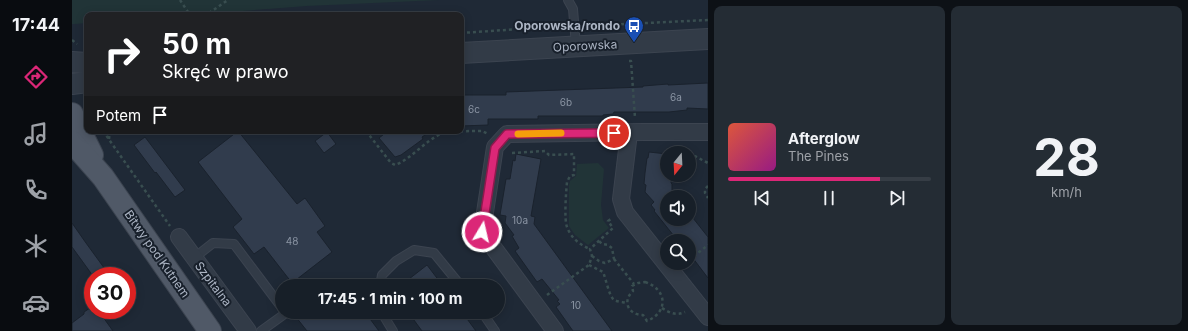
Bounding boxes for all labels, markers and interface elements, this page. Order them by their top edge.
text: 17:44 [12,14,60,35]
bus stop icon: Oporowska/rondo [623,15,645,43]
place label: Oporowska/rondo [514,18,620,33]
text: 50 m [162,27,231,61]
icon: right [96,28,148,80]
street label: Oporowska [552,36,618,55]
text: Skręć w prawo [162,61,289,82]
icon: directions [22,63,50,91]
house number: 6a [670,91,682,103]
house number: 6b [560,96,572,108]
house number: 6c [468,103,480,115]
icon: arrive [149,104,171,126]
text: Potem [96,106,141,125]
pin [597,116,631,150]
icon: music [22,120,50,148]
icon: arrive [603,122,625,144]
text: 28 [1033,126,1100,189]
text: Afterglow [788,129,860,148]
north arrow [660,146,696,182]
map controls [660,146,696,270]
text: The Pines [788,148,849,164]
icon: phone [22,176,50,204]
text: km/h [1051,184,1082,200]
icon: previous [751,187,773,209]
icon: pause [818,187,840,209]
icon: next [886,187,908,209]
button: sound [660,190,696,226]
street label: Bitwy pod Kutnem [122,207,193,300]
position arrow [461,211,503,253]
house number: 10a [512,214,528,226]
icon: climate [22,232,50,260]
button: search [660,234,696,270]
house number: 48 [286,235,298,247]
street label: Szpitalna [192,258,235,309]
speed limit sign: 30 [84,267,136,319]
icon: car [22,289,50,317]
text: 17:45 · 1 min · 100 m [318,289,462,308]
house number: 10 [571,299,581,311]

